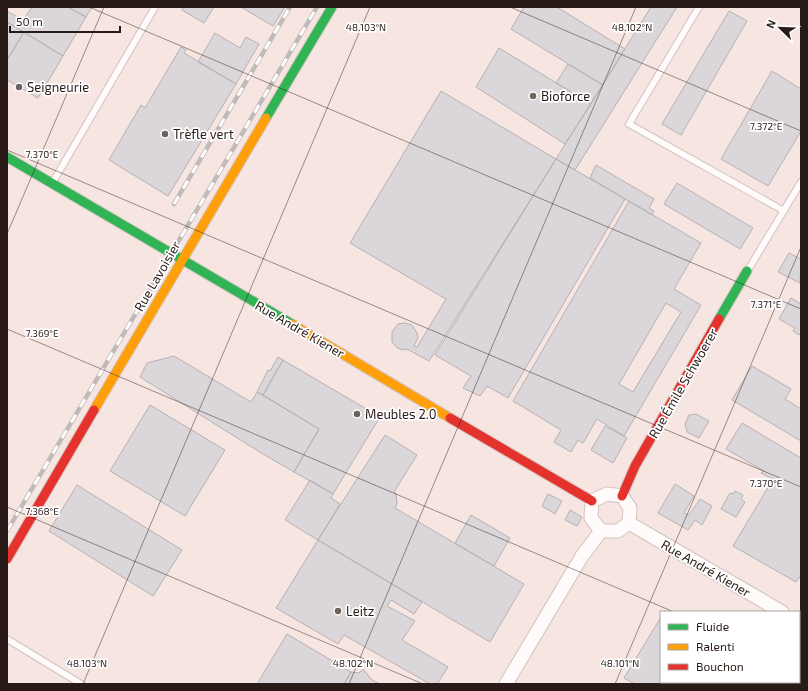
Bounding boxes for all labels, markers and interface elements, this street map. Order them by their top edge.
scale bar [10,8,120,34]
north arrow [760,8,800,48]
text: 50 m [16,14,43,28]
text: N [763,18,778,30]
text: 48.103°N [346,21,386,33]
text: 48.102°N [612,21,652,33]
place label: Seigneurie [27,79,89,95]
marker: Seigneurie [14,82,24,92]
place label: Bioforce [541,88,590,104]
marker: Bioforce [528,91,538,101]
text: 7.372°E [750,120,783,132]
place label: Trèfle vert [173,126,234,142]
marker: Trèfle vert [160,129,170,139]
text: 7.370°E [26,148,59,160]
street label: Rue Lavoisier [130,238,184,314]
street label: Rue André Kiener [252,297,348,361]
text: 7.371°E [751,298,782,310]
street label: Rue Émile Schwoerer [644,325,721,441]
text: 7.369°E [25,327,59,339]
place label: Meubles 2.0 [365,406,437,422]
marker: Meubles 2.0 [352,409,362,419]
text: 7.370°E [750,477,783,489]
text: 7.368°E [25,505,59,517]
street label: Rue André Kiener [658,536,754,600]
place label: Leitz [346,603,374,619]
marker: Leitz [333,606,343,616]
legend [660,611,800,683]
text: Fluide [696,619,729,633]
text: Ralenti [696,639,735,653]
text: 48.103°N [67,657,107,669]
text: 48.102°N [333,657,373,669]
text: 48.101°N [601,657,639,669]
text: Bouchon [696,659,744,673]

